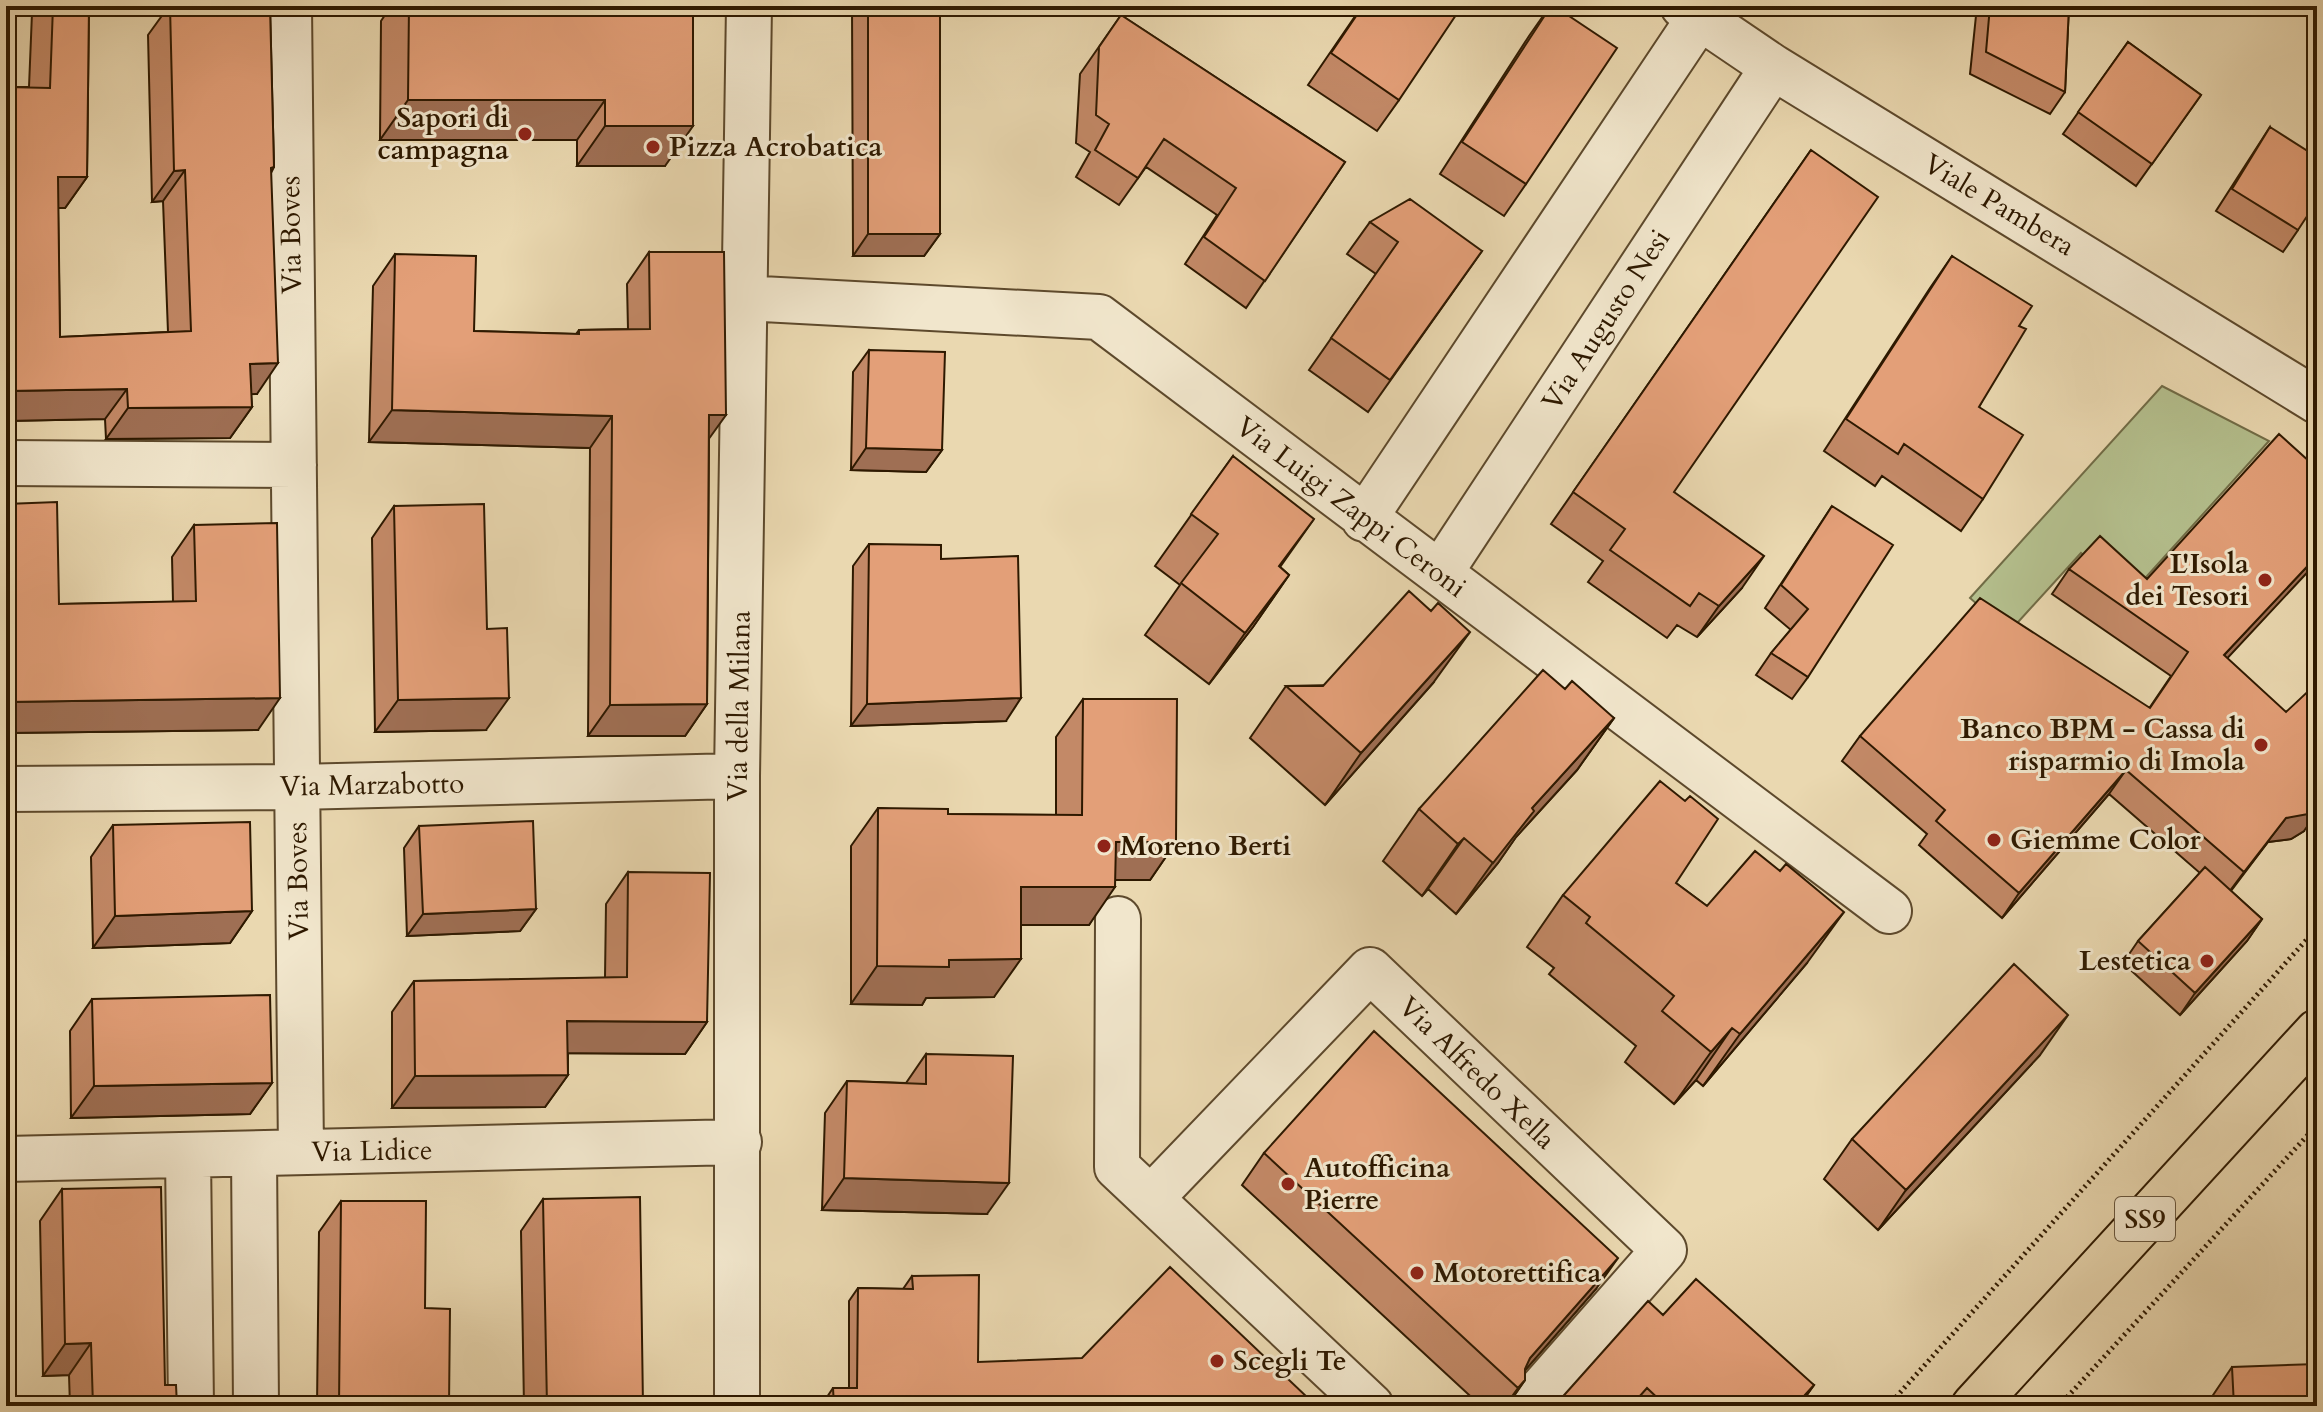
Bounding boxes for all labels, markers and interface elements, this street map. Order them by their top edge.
place label: Sapori di campagna [377,99,509,169]
marker: Sapori di campagna [516,125,534,143]
place label: Pizza Acrobatica [669,128,882,166]
marker: Pizza Acrobatica [644,138,662,156]
street label: Viale Pambera [1916,145,2082,265]
street label: Via Boves [271,175,311,295]
street label: Via Augusto Nesi [1533,222,1679,418]
street label: Via Luigi Zappi Ceroni [1228,408,1474,606]
place label: L'Isola dei Tesori [2125,545,2249,615]
marker: L'Isola dei Tesori [2256,571,2274,589]
street label: Via della Milana [718,610,760,802]
place label: Banco BPM - Cassa di risparmio di Imola [1960,710,2245,780]
marker: Banco BPM - Cassa di risparmio di Imola [2252,736,2270,754]
street label: Via Marzabotto [280,764,464,806]
street label: Via Boves [278,821,318,941]
place label: Giemme Color [2010,821,2201,859]
place label: Moreno Berti [1120,827,1291,865]
marker: Giemme Color [1985,831,2003,849]
marker: Moreno Berti [1095,837,1113,855]
place label: Lestetica [2079,942,2191,980]
marker: Lestetica [2198,952,2216,970]
street label: Via Alfredo Xella [1390,988,1564,1158]
street label: Via Lidice [311,1131,433,1171]
place label: Autofficina Pierre [1304,1149,1450,1219]
marker: Autofficina Pierre [1279,1175,1297,1193]
road number: SS9 [2115,1197,2175,1241]
place label: Motorettifica [1433,1254,1602,1292]
marker: Motorettifica [1408,1264,1426,1282]
place label: Scegli Te [1233,1342,1347,1380]
marker: Scegli Te [1208,1352,1226,1370]

